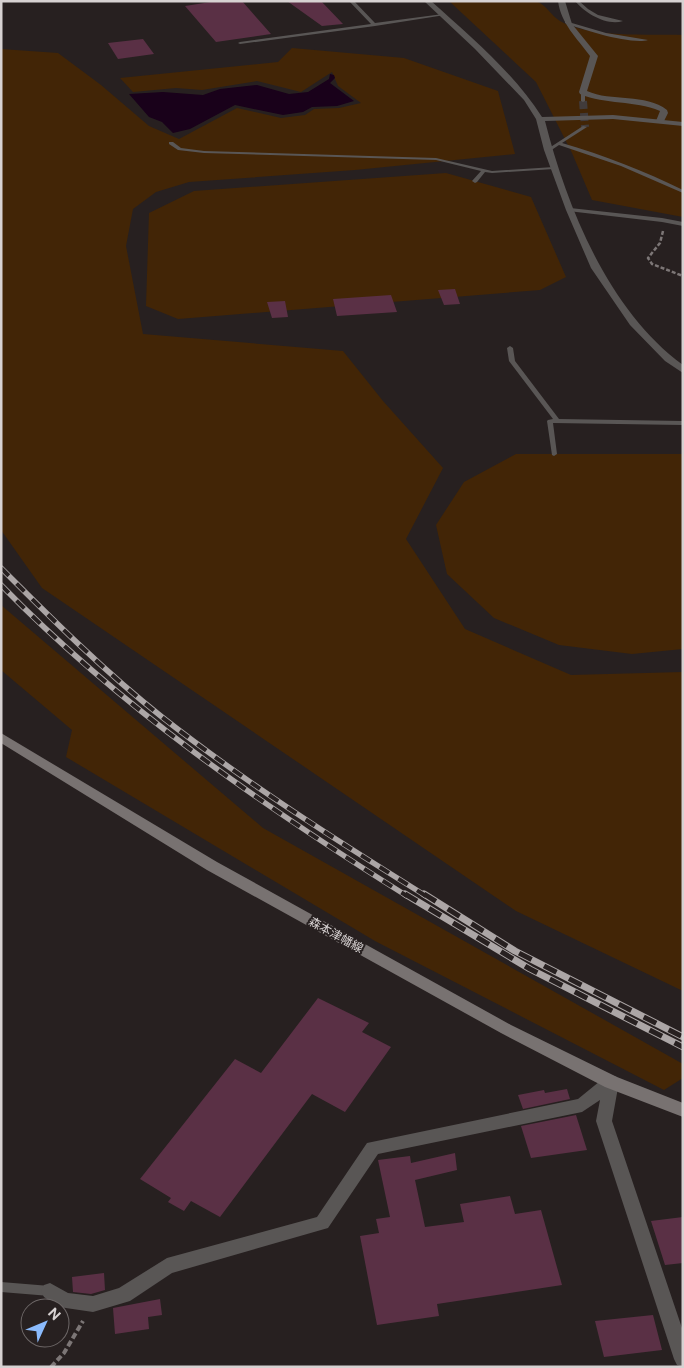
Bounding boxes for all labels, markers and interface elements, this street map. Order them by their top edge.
street label: 森本津幡線 [306,914,366,956]
north arrow [20,1298,70,1348]
text: N [45,1304,64,1323]

